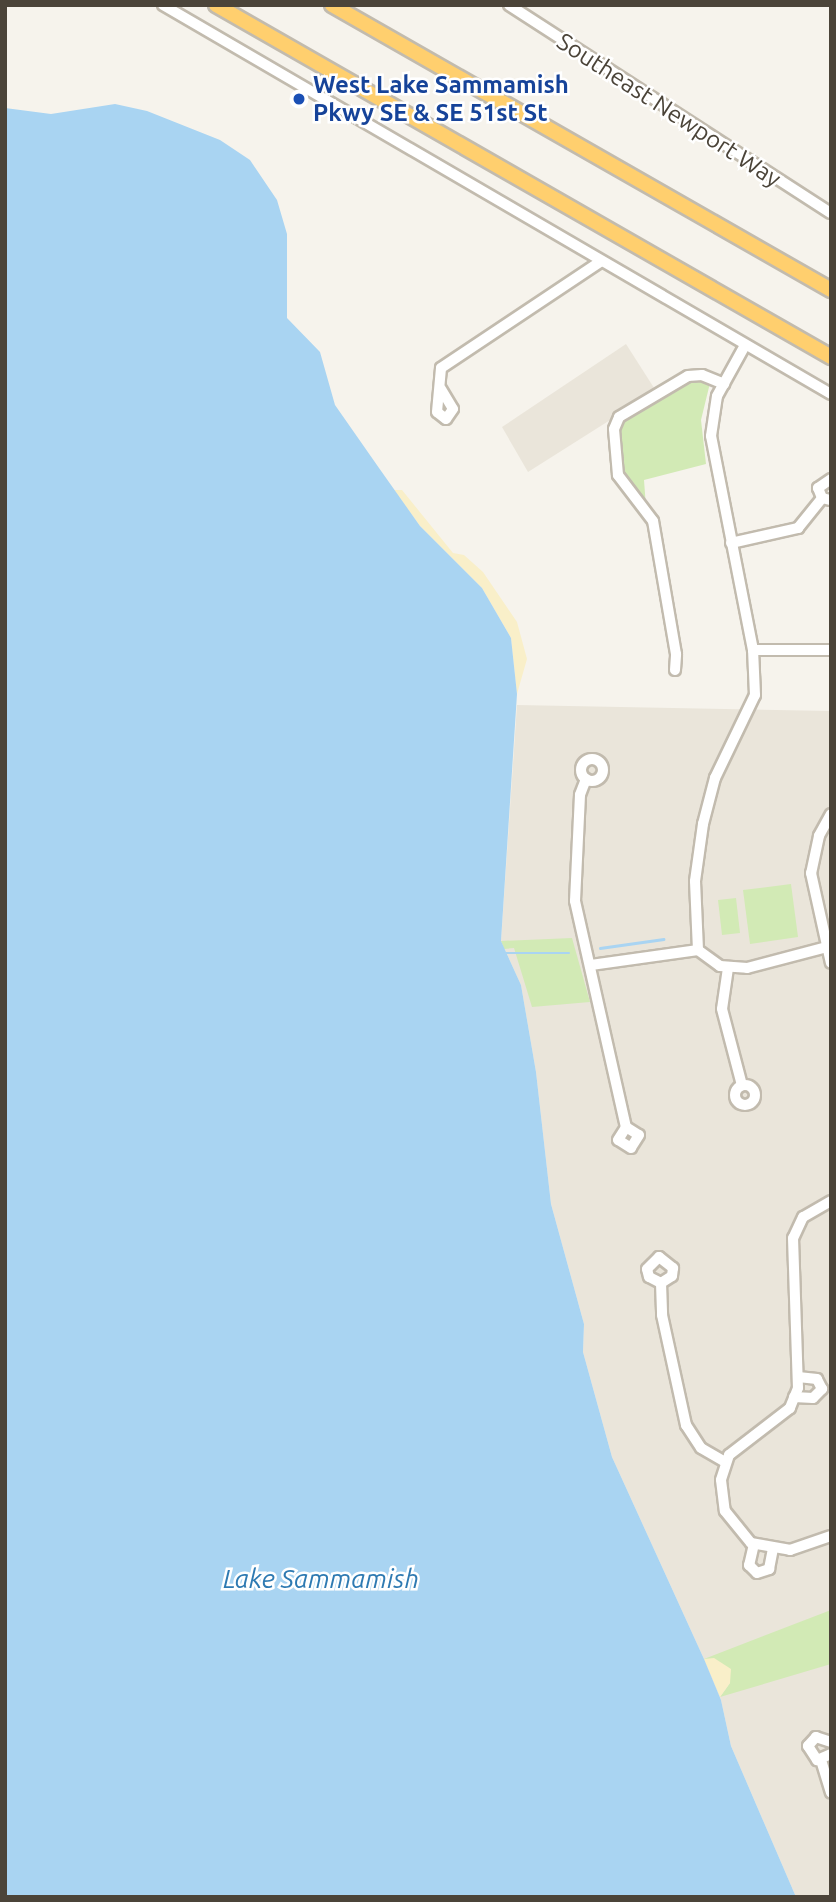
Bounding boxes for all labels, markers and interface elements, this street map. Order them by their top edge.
street label: Southeast Newport Way [552,27,786,193]
place label: West Lake Sammamish Pkwy SE & SE 51st St [313,71,569,127]
marker: West Lake Sammamish Pkwy SE & SE 51st St [291,91,307,107]
water label: Lake Sammamish [223,1563,419,1595]

